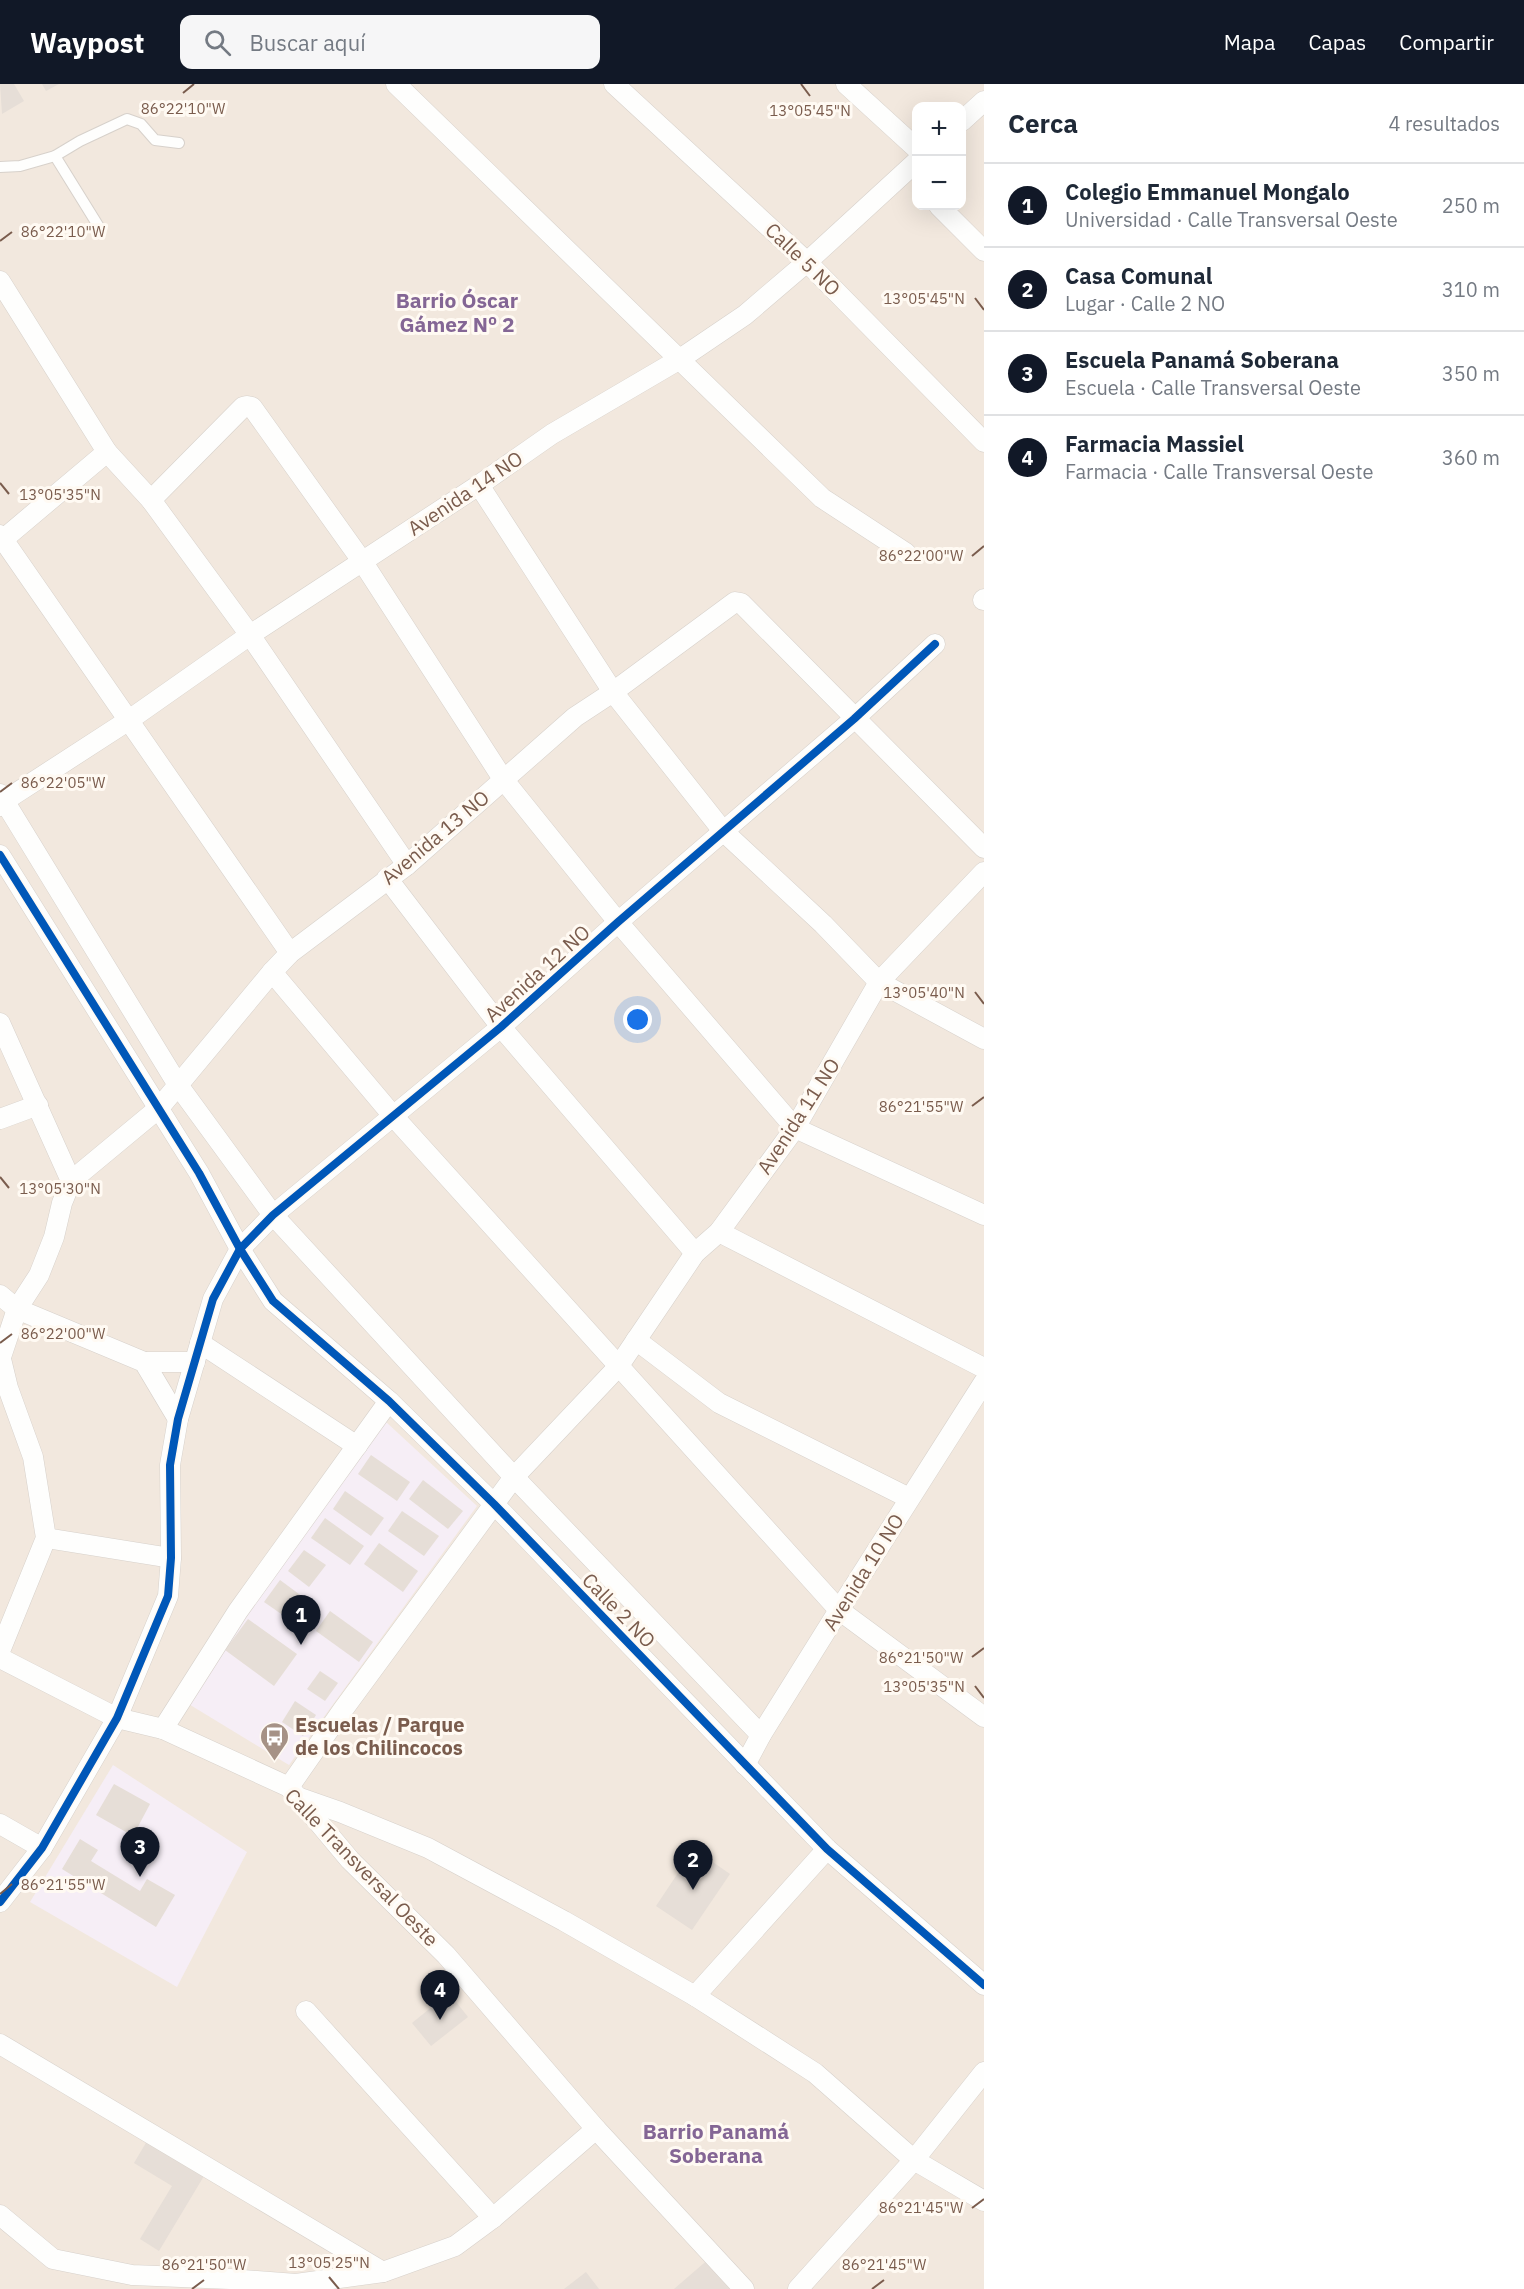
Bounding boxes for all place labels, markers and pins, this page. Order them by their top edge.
pin: 1 [282,1596,320,1645]
place label: Escuelas / Parque de los Chilincocos [295,1711,464,1761]
bus stop icon: Escuelas / Parque de los Chilincocos [258,1720,290,1762]
pin: 3 [120,1828,160,1877]
pin: 2 [674,1840,712,1890]
pin: 4 [420,1970,460,2020]

